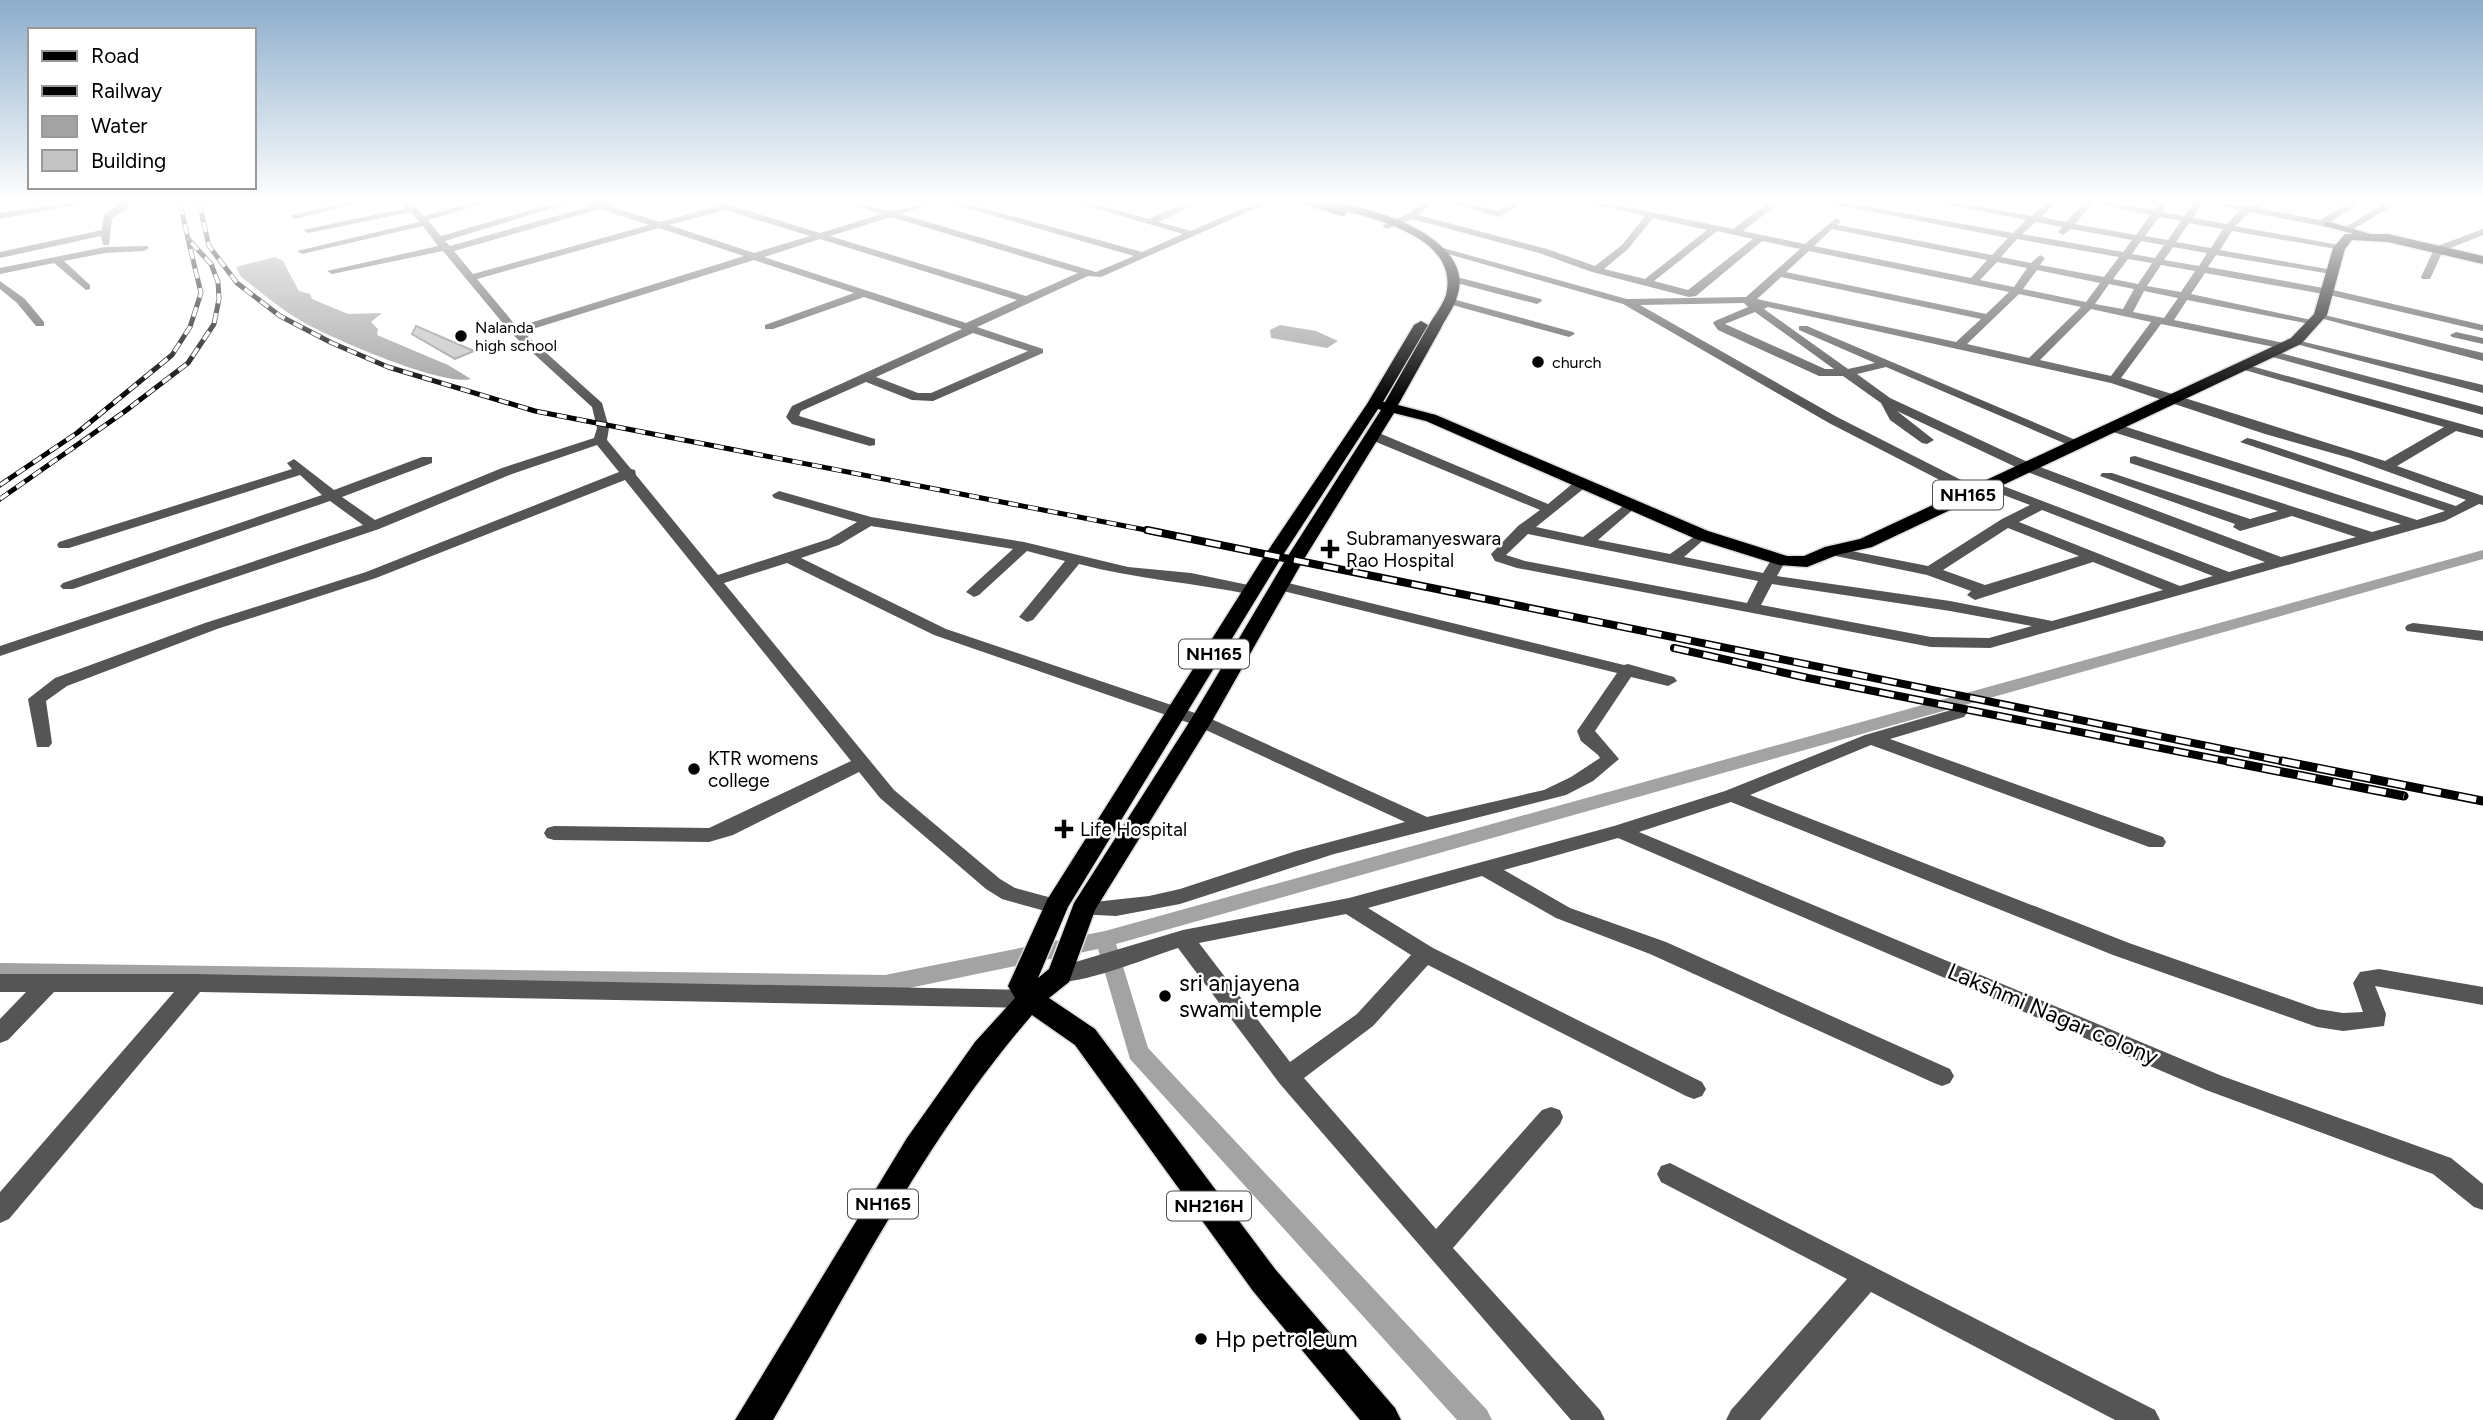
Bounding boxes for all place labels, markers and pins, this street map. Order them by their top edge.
place label: Nalanda high school [475,318,557,355]
marker: Nalanda high school [453,328,469,344]
place label: church [1552,353,1602,372]
marker: church [1530,354,1546,370]
place label: Subramanyeswara Rao Hospital [1346,527,1501,572]
marker: Subramanyeswara Rao Hospital [1320,539,1340,559]
place label: KTR womens college [708,747,819,792]
marker: KTR womens college [686,761,702,777]
place label: Life Hospital [1080,818,1187,841]
marker: Life Hospital [1054,819,1074,839]
place label: sri anjayena swami temple [1179,969,1322,1023]
marker: sri anjayena swami temple [1157,988,1173,1004]
place label: Hp petroleum [1215,1325,1358,1353]
marker: Hp petroleum [1193,1331,1209,1347]

